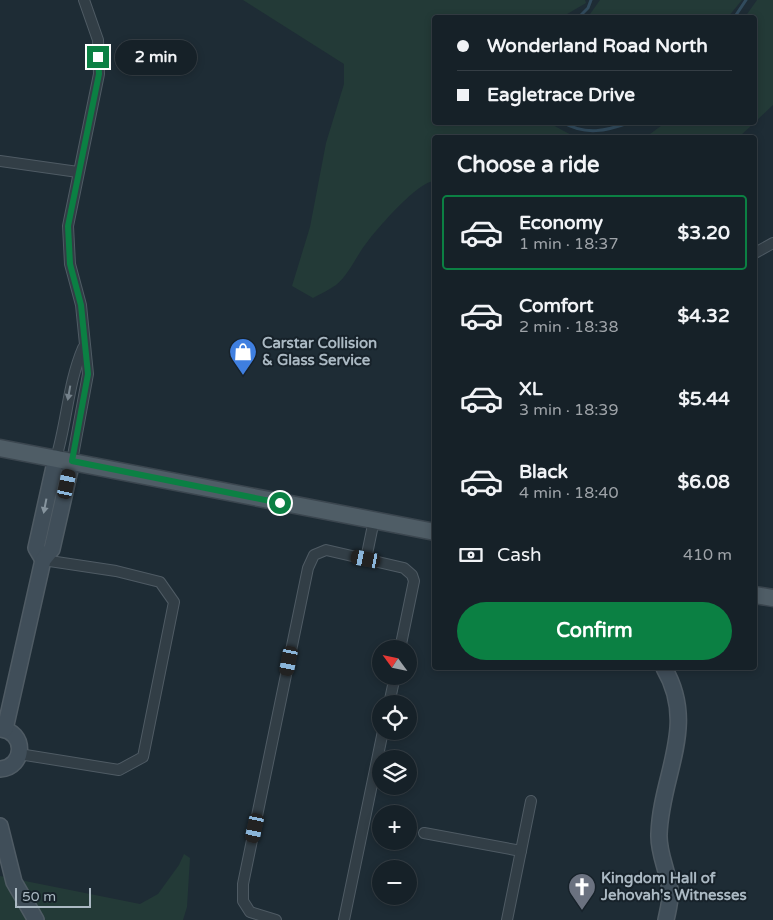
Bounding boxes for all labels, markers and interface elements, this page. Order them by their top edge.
text: Wonderland Road North [487,35,708,57]
callout: 2 min [116,40,198,74]
route end [87,46,109,68]
text: 2 min [135,47,177,67]
text: Eagletrace Drive [487,84,635,106]
text: Choose a ride [457,152,600,178]
icon: car [459,210,504,255]
text: Economy [519,212,603,234]
text: $3.20 [678,222,730,244]
text: 1 min · 18:37 [519,234,618,254]
icon: car [459,293,504,338]
text: Comfort [519,295,593,317]
text: $4.32 [678,305,730,327]
text: 2 min · 18:38 [519,317,618,337]
place label: Carstar Collision & Glass Service [262,334,377,369]
shop icon: Carstar Collision & Glass Service [228,337,258,376]
icon: car [459,376,504,421]
text: XL [519,378,543,400]
one-way arrow [65,386,73,402]
text: $5.44 [678,388,730,410]
text: 3 min · 18:39 [519,400,618,420]
icon: car [459,459,504,504]
text: Black [519,461,568,483]
car [56,468,77,500]
text: $6.08 [678,471,730,493]
text: 4 min · 18:40 [519,483,618,503]
route start [269,492,291,514]
one-way arrow [40,498,48,514]
icon: cash [457,541,485,569]
text: Cash [497,544,542,566]
text: 410 m [683,545,732,565]
car [349,549,382,569]
button: Confirm [457,602,732,660]
north arrow [372,640,418,685]
map controls [372,640,417,905]
car [278,645,299,677]
button: locate [372,695,417,740]
button: layers [372,750,417,795]
button: + [372,805,417,850]
car [244,812,265,844]
button: − [372,860,417,905]
place label: Kingdom Hall of Jehovah's Witnesses [600,869,747,904]
church icon: Kingdom Hall of Jehovah's Witnesses [567,872,597,911]
scale bar [15,885,91,908]
text: 50 m [22,888,56,905]

